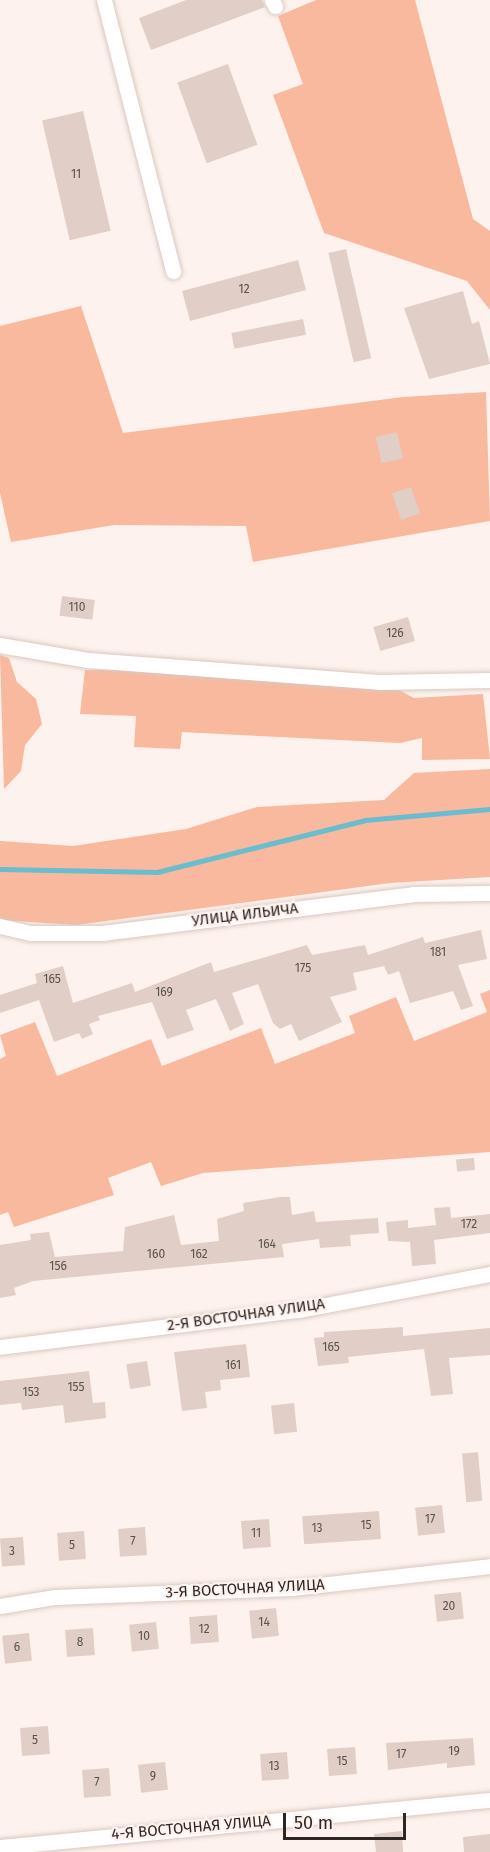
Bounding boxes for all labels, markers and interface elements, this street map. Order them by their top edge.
house number: 11 [71,168,81,182]
house number: 12 [238,283,250,297]
house number: 110 [69,601,85,615]
house number: 126 [386,627,404,641]
street label: УЛИЦА ИЛЬИЧА [191,900,299,930]
house number: 181 [430,946,446,960]
house number: 175 [295,962,311,976]
house number: 165 [43,973,61,987]
house number: 169 [155,986,173,1000]
house number: 172 [461,1218,477,1232]
house number: 164 [258,1238,276,1252]
house number: 160 [147,1248,165,1262]
house number: 162 [190,1248,208,1262]
house number: 156 [49,1260,67,1274]
street label: 2-Я ВОСТОЧНАЯ УЛИЦА [166,1295,326,1335]
house number: 165 [322,1341,340,1355]
house number: 161 [225,1359,241,1373]
house number: 155 [67,1381,85,1395]
house number: 153 [22,1386,40,1400]
house number: 17 [425,1513,435,1527]
house number: 15 [360,1519,372,1533]
house number: 13 [311,1522,323,1536]
house number: 11 [251,1527,261,1541]
house number: 7 [130,1535,136,1549]
house number: 5 [69,1539,75,1553]
house number: 3 [9,1545,15,1559]
street label: 3-Я ВОСТОЧНАЯ УЛИЦА [165,1576,325,1602]
house number: 20 [443,1600,455,1614]
house number: 14 [258,1616,270,1630]
house number: 12 [198,1623,210,1637]
house number: 10 [138,1630,150,1644]
house number: 8 [77,1636,83,1650]
house number: 6 [14,1641,20,1655]
house number: 5 [32,1734,38,1748]
house number: 19 [448,1745,460,1759]
house number: 17 [396,1748,406,1762]
house number: 15 [336,1755,348,1769]
house number: 13 [268,1760,280,1774]
house number: 9 [150,1770,156,1784]
house number: 7 [94,1776,100,1790]
scale bar [286,1801,409,1839]
street label: 4-Я ВОСТОЧНАЯ УЛИЦА [111,1812,271,1844]
text: 50 m [294,1812,333,1834]

